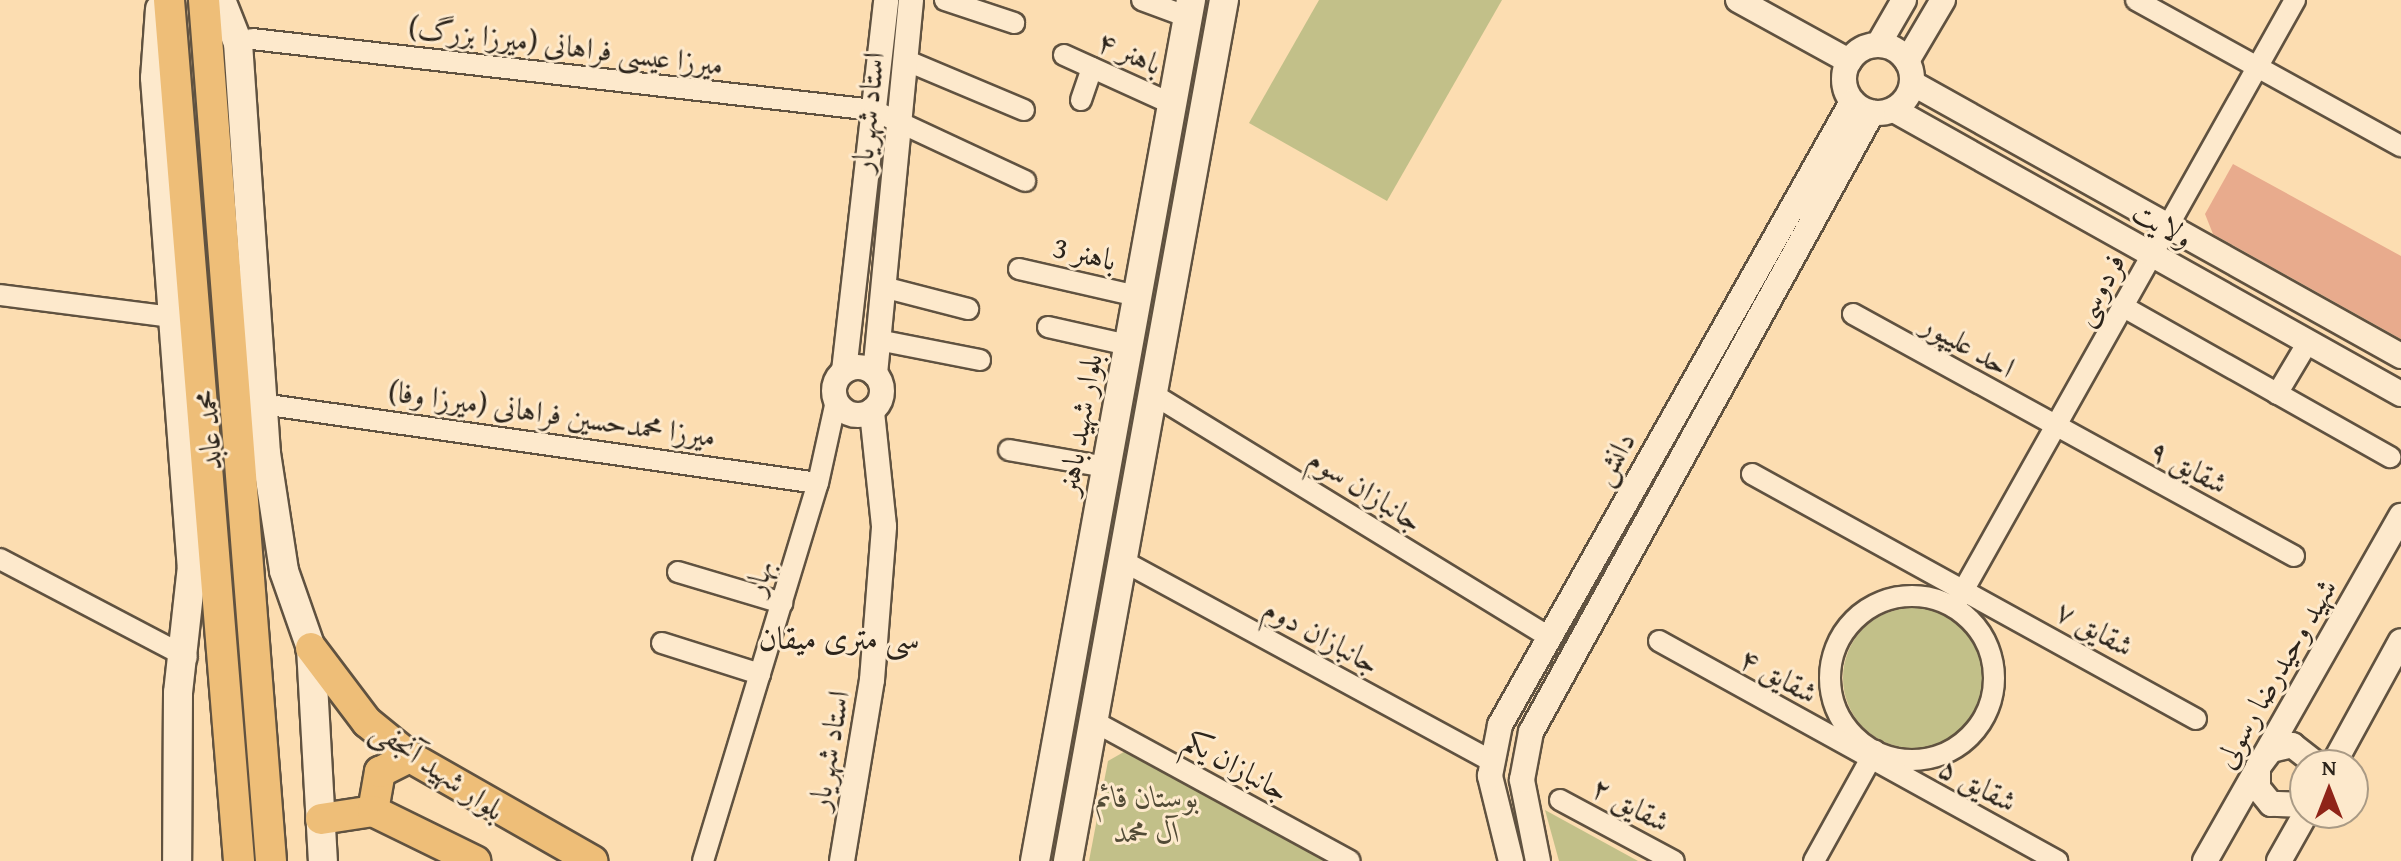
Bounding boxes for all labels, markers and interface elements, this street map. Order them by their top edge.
street label: میرزا عیسی فراهانی (میرزا بزرگ) [406,8,726,82]
street label: باهنر ۴ [1092,22,1168,82]
street label: استاد شهریار [843,50,891,174]
street label: ولایت [2127,193,2199,255]
street label: باهنر 3 [1050,228,1120,278]
street label: فردوسی [2064,247,2132,331]
street label: احد علیپور [1917,305,2021,385]
street label: بلوار شهید باهنر [1049,351,1109,497]
street label: میرزا محمدحسین فراهانی (میرزا وفا) [386,372,718,454]
street label: محمد عابد [187,388,229,472]
street label: دانش [1584,425,1642,491]
street label: شقایق ۹ [2144,431,2234,501]
street label: جانبازان سوم [1302,440,1430,538]
street label: بهار [736,555,780,599]
street label: شهید وحیدرضا رسولی [2206,572,2344,774]
street label: جانبازان دوم [1258,589,1386,681]
street label: شقایق ۷ [2050,592,2140,664]
district label: سی متری میقان [759,619,919,657]
street label: شقایق ۴ [1734,639,1824,711]
street label: استاد شهریار [800,688,856,812]
street label: بلوار شهید آنجفی [366,710,512,828]
street label: جانبازان یکم [1178,722,1296,808]
street label: شقایق ۵ [1933,749,2023,819]
north arrow [2289,749,2369,829]
text: N [2322,751,2336,783]
street label: شقایق ۲ [1586,769,1676,839]
park label: بوستان قائم آل محمد [1095,778,1199,848]

